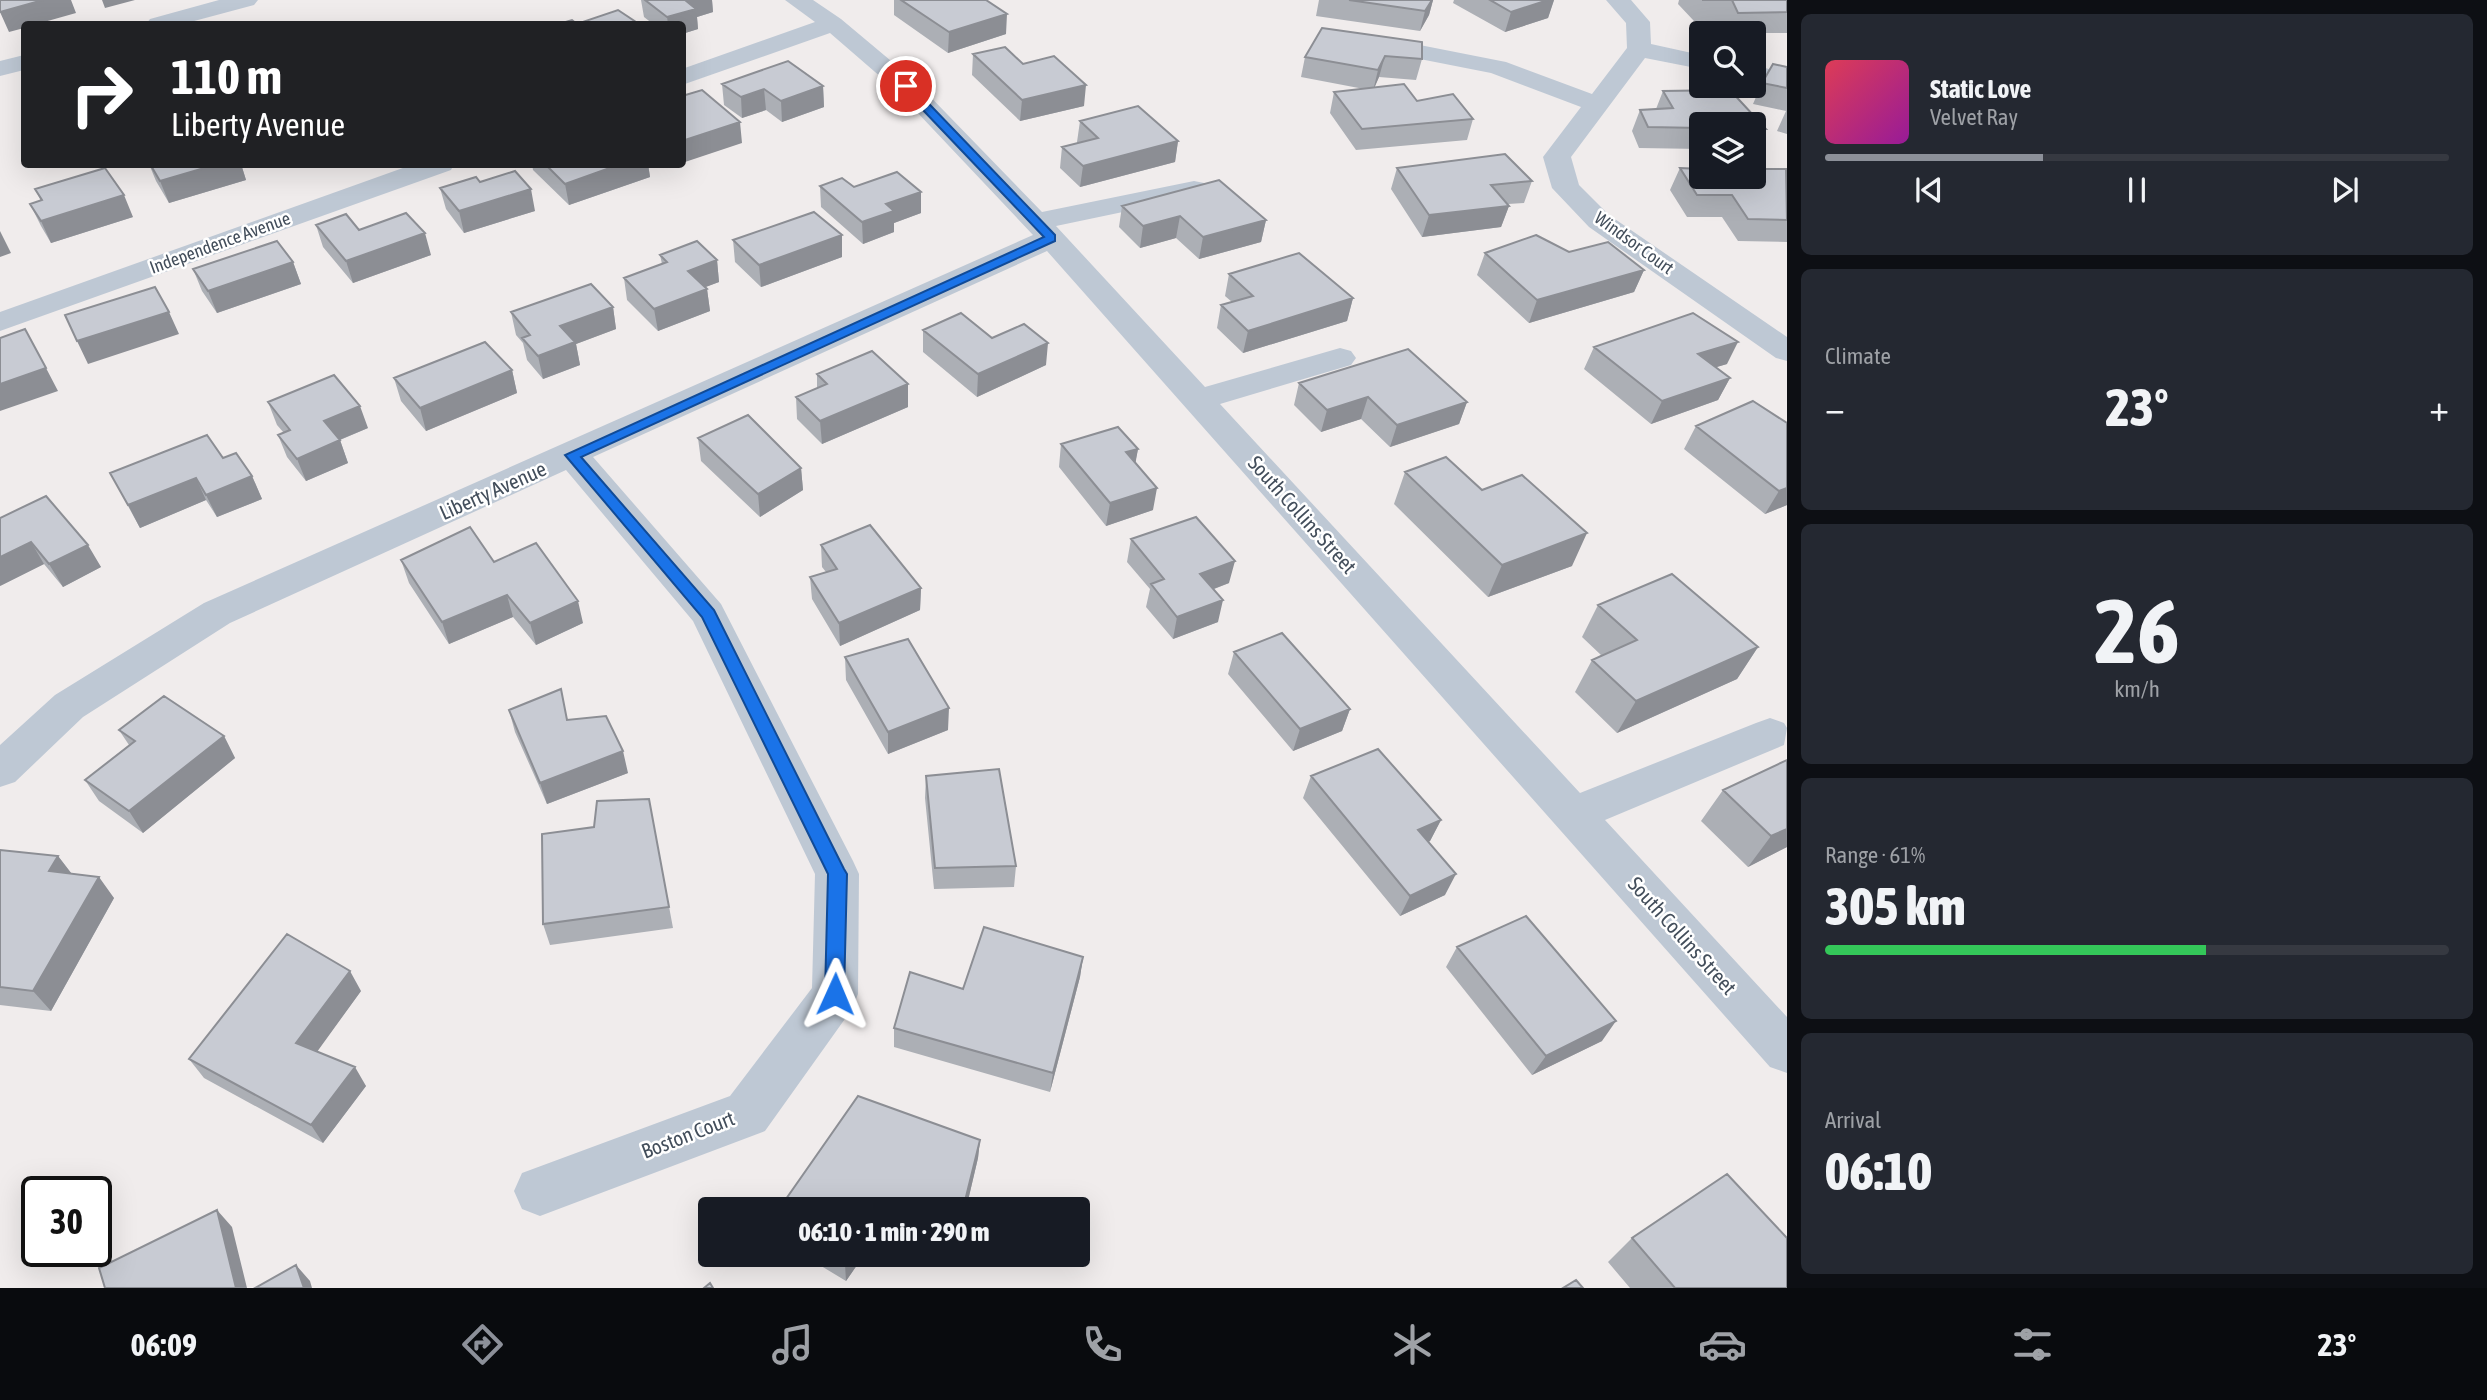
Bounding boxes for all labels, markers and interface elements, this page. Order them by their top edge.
map controls [1689,21,1766,189]
button: search [1689,21,1766,98]
text: 110 m [171,48,282,104]
icon: right [56,49,147,140]
pin [876,56,936,116]
icon: arrive [887,67,925,105]
text: Static Love [1930,74,2031,104]
text: Velvet Ray [1930,104,2018,130]
text: Liberty Avenue [171,106,345,143]
button: layers [1689,112,1766,189]
icon: previous [1910,171,1948,209]
icon: pause [2118,171,2156,209]
icon: next [2326,171,2364,209]
street label: Independence Avenue [147,207,293,278]
street label: Windsor Court [1591,207,1678,278]
text: Climate [1825,343,1891,369]
text: 23° [2105,377,2169,437]
text: − [1825,386,1845,429]
text: + [2429,386,2449,429]
street label: South Collins Street [1244,451,1362,578]
street label: Liberty Avenue [436,456,550,524]
text: 26 [2094,578,2180,682]
text: km/h [2114,676,2160,702]
text: Range · 61% [1825,842,1925,868]
street label: South Collins Street [1624,872,1742,999]
text: 305 km [1825,876,1966,936]
position arrow [798,957,872,1031]
street label: Boston Court [638,1105,737,1163]
text: Arrival [1825,1107,1881,1133]
text: 06:10 [1825,1141,1932,1201]
speed limit sign: 30 [21,1176,112,1267]
text: 06:10 · 1 min · 290 m [799,1217,989,1247]
icon: directions [458,1320,507,1369]
icon: music [768,1320,817,1369]
icon: phone [1078,1320,1127,1369]
icon: climate [1388,1320,1437,1369]
icon: car [1698,1320,1747,1369]
icon: filters [2008,1320,2057,1369]
text: 06:09 [130,1326,197,1363]
text: 23° [2318,1326,2356,1363]

